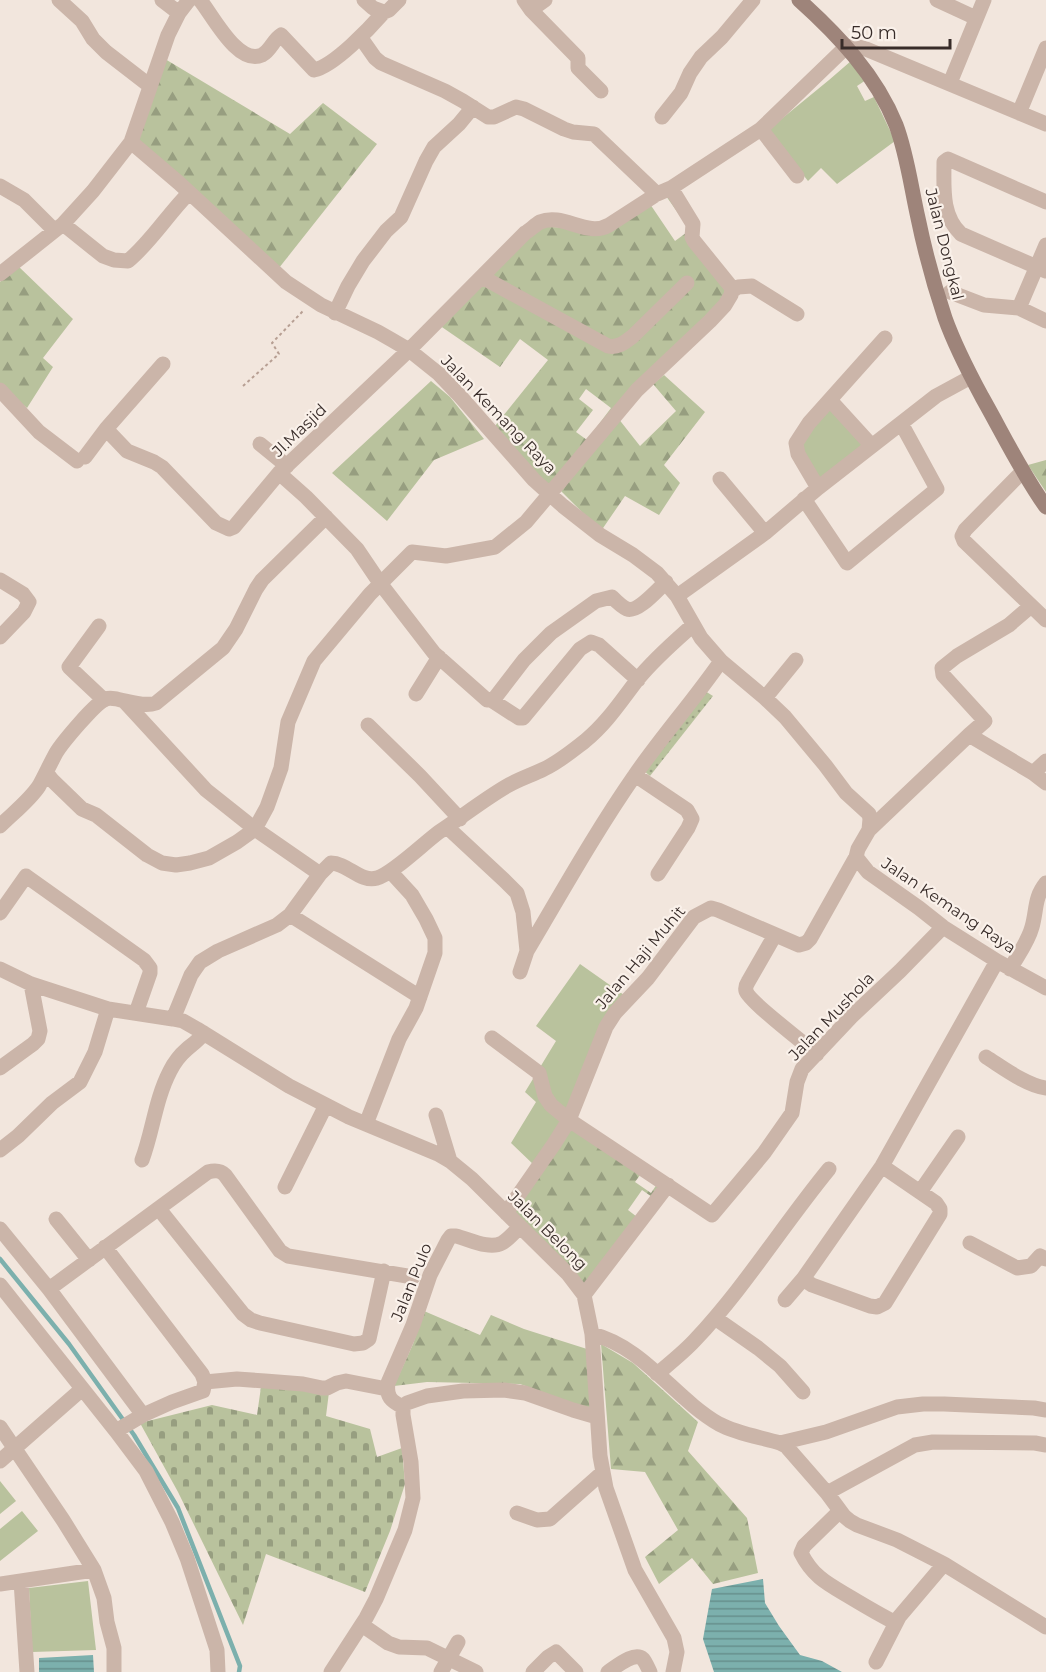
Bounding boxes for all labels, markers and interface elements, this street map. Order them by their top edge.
scale bar [842,12,950,50]
text: 50 m [851,22,897,44]
street label: Jalan Dongkal [921,185,968,302]
street label: Jalan Kemang Raya [436,350,560,478]
street label: Jl.Masjid [268,400,330,461]
street label: Jalan Kemang Raya [877,853,1019,957]
street label: Jalan Haji Muhit [591,901,689,1014]
street label: Jalan Mushola [784,969,878,1065]
street label: Jalan Belong [503,1186,591,1274]
street label: Jalan Pulo [387,1240,436,1325]

